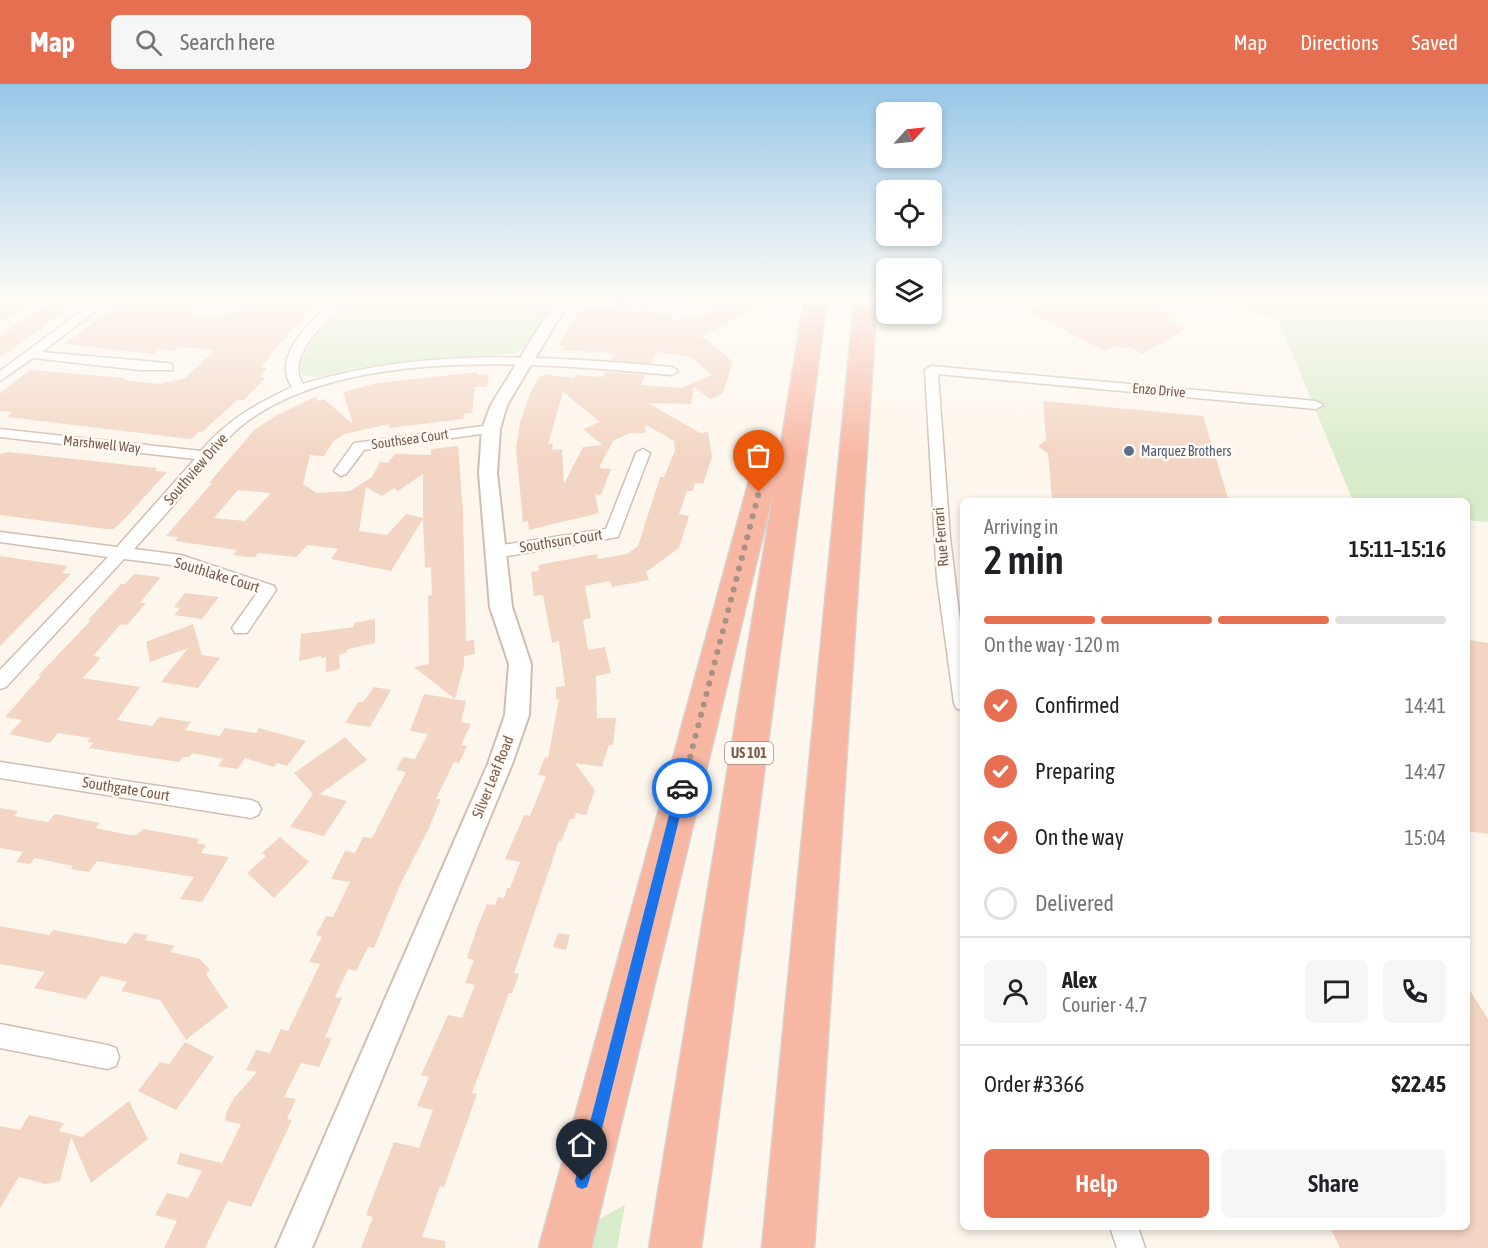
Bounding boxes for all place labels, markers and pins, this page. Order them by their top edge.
pin [733,430,784,492]
place label: Marquez Brothers [1141,443,1231,459]
marker: Marquez Brothers [1122,444,1136,458]
pin [556,1119,607,1181]

